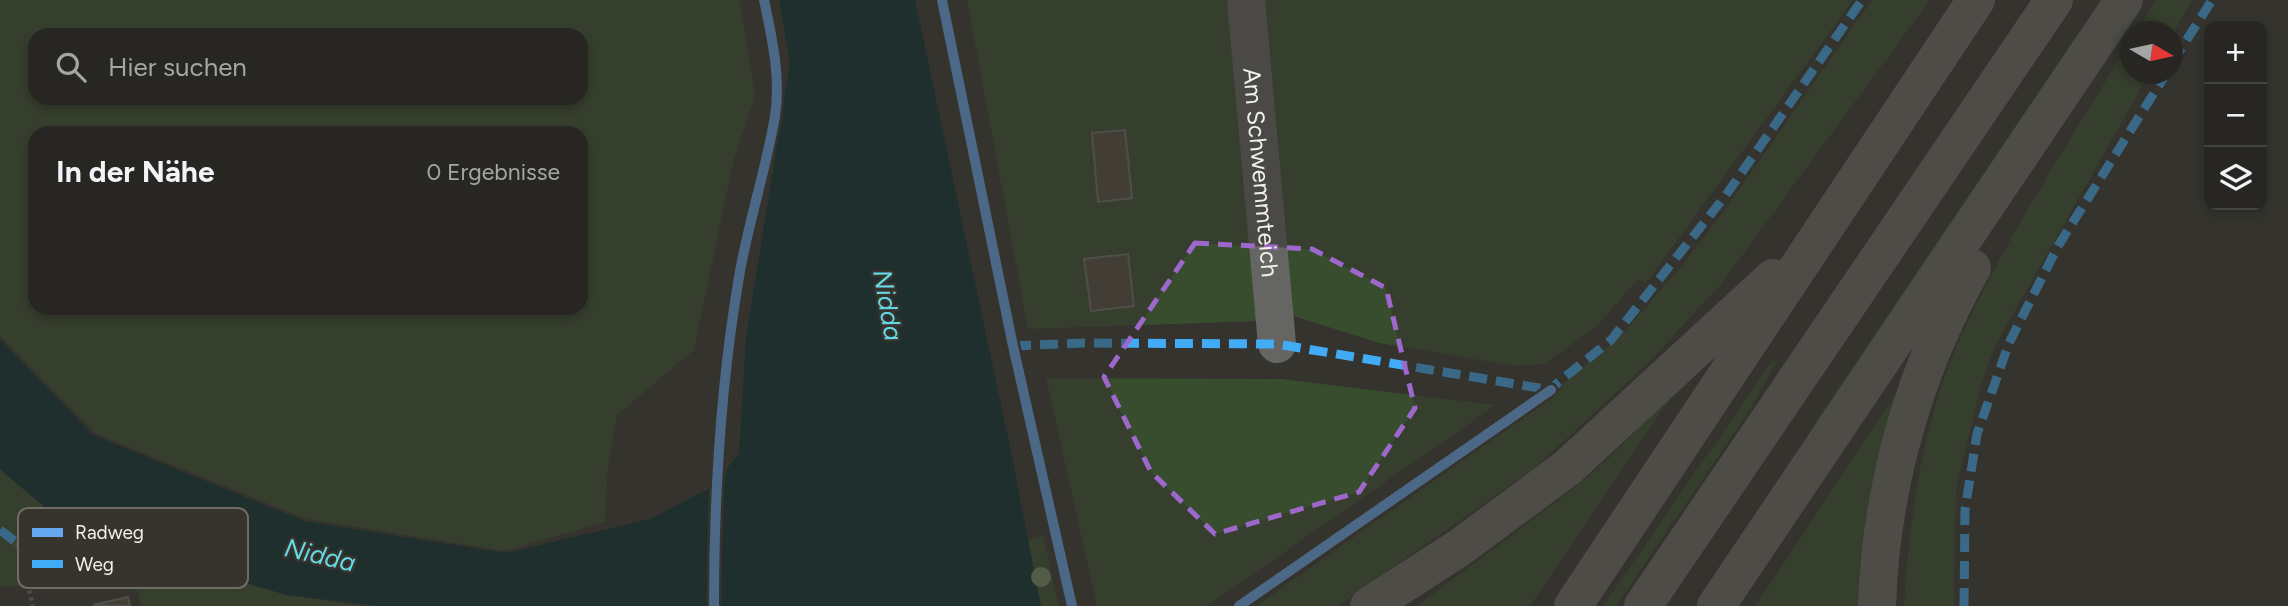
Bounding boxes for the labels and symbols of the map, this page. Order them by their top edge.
north arrow [2120,21,2183,84]
street label: Am Schwemmteich [1238,66,1285,278]
water label: Nidda [866,267,910,343]
legend [18,508,248,588]
text: Radweg [75,521,144,544]
water label: Nidda [281,531,359,579]
text: Weg [75,553,114,576]

